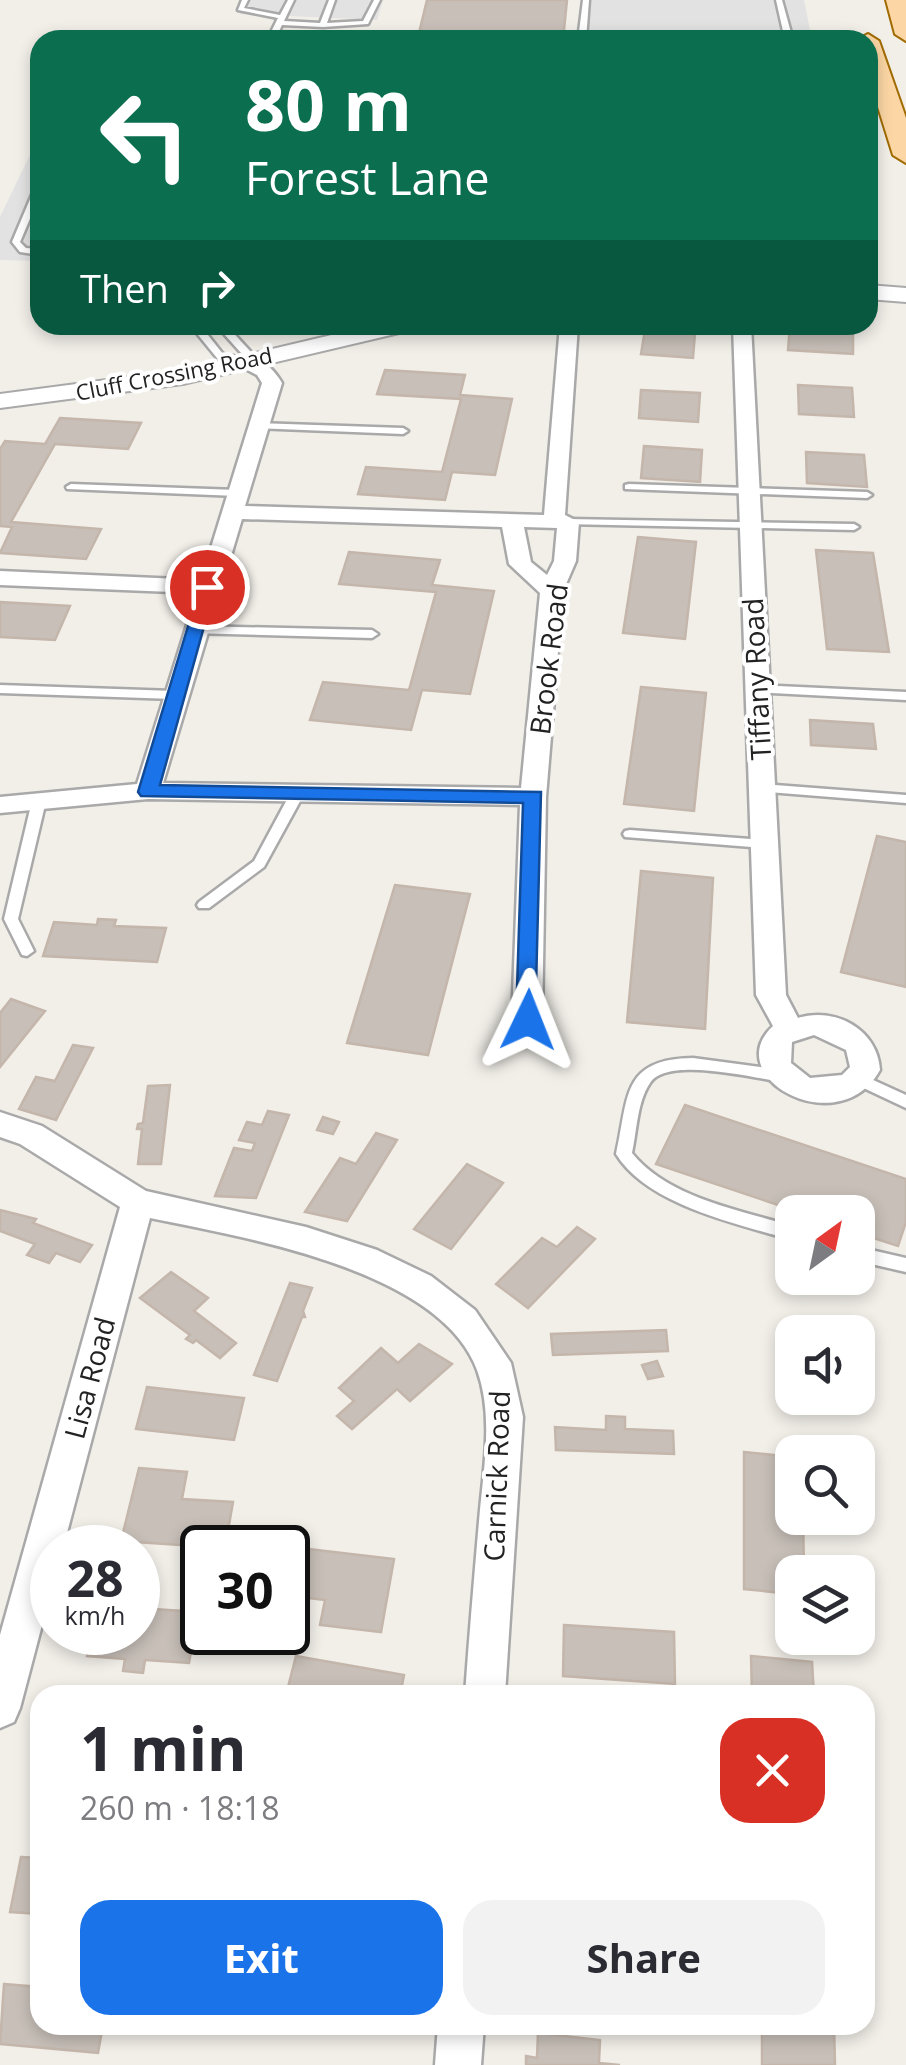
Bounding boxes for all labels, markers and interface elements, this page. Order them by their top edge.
text: 80 m [245,56,412,152]
icon: left [80,70,210,200]
text: Forest Lane [245,147,490,208]
icon: right [189,260,244,315]
text: Then [80,262,169,314]
street label: Cluff Crossing Road [73,339,275,407]
pin [165,545,250,630]
icon: arrive [180,560,235,615]
street label: Brook Road [520,581,576,737]
street label: Tiffany Road [733,597,779,761]
position arrow [476,968,580,1072]
north arrow [775,1195,875,1295]
map controls [775,1195,875,1655]
street label: Lisa Road [55,1313,124,1443]
button: sound [775,1315,875,1415]
street label: Carnick Road [474,1390,518,1562]
button: search [775,1435,875,1535]
speed limit sign: 30 [180,1525,310,1655]
text: 28 [66,1544,124,1612]
button: layers [775,1555,875,1655]
text: km/h [65,1598,125,1632]
text: 1 min [80,1707,247,1789]
button: close [720,1718,825,1823]
text: 260 m · 18:18 [80,1786,279,1829]
button: Exit [80,1900,443,2015]
button: Share [463,1900,825,2015]

